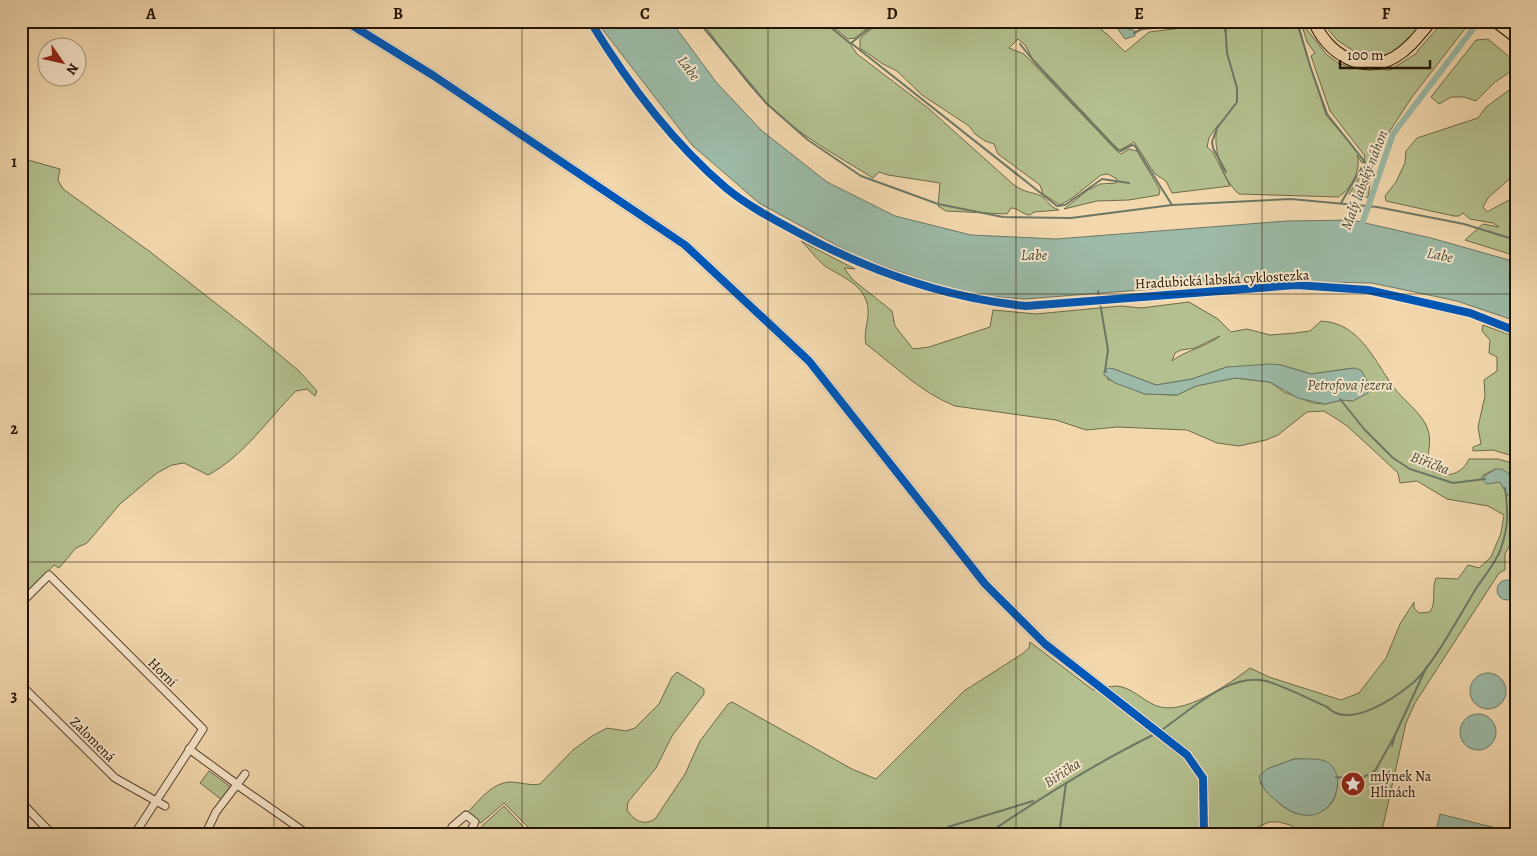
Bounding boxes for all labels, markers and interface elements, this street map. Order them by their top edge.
text: A [145,3,157,25]
text: B [393,3,403,25]
text: C [640,3,650,25]
text: D [886,3,898,25]
text: E [1134,3,1144,25]
text: F [1382,3,1391,25]
north arrow [38,38,88,88]
scale bar [1340,38,1430,70]
text: 100 m [1347,45,1384,65]
water label: Labe [673,51,705,85]
text: N [62,59,83,79]
water label: Malý labský náhon [1336,127,1392,233]
text: 1 [11,151,17,173]
water label: Labe [1425,242,1456,268]
water label: Labe [1021,245,1048,265]
street label: Hradubická labská cyklostezka [1134,265,1310,294]
water label: Petrofova jezera [1307,375,1393,395]
text: 2 [10,418,18,440]
water label: Biřička [1408,446,1452,480]
street label: Horní [144,654,182,691]
text: 3 [11,685,18,707]
street label: Zalomená [66,712,120,767]
water label: Biřička [1040,754,1084,792]
place label: mlýnek Na Hlinách [1370,767,1432,802]
place icon: mlýnek Na Hlinách [1340,771,1366,797]

